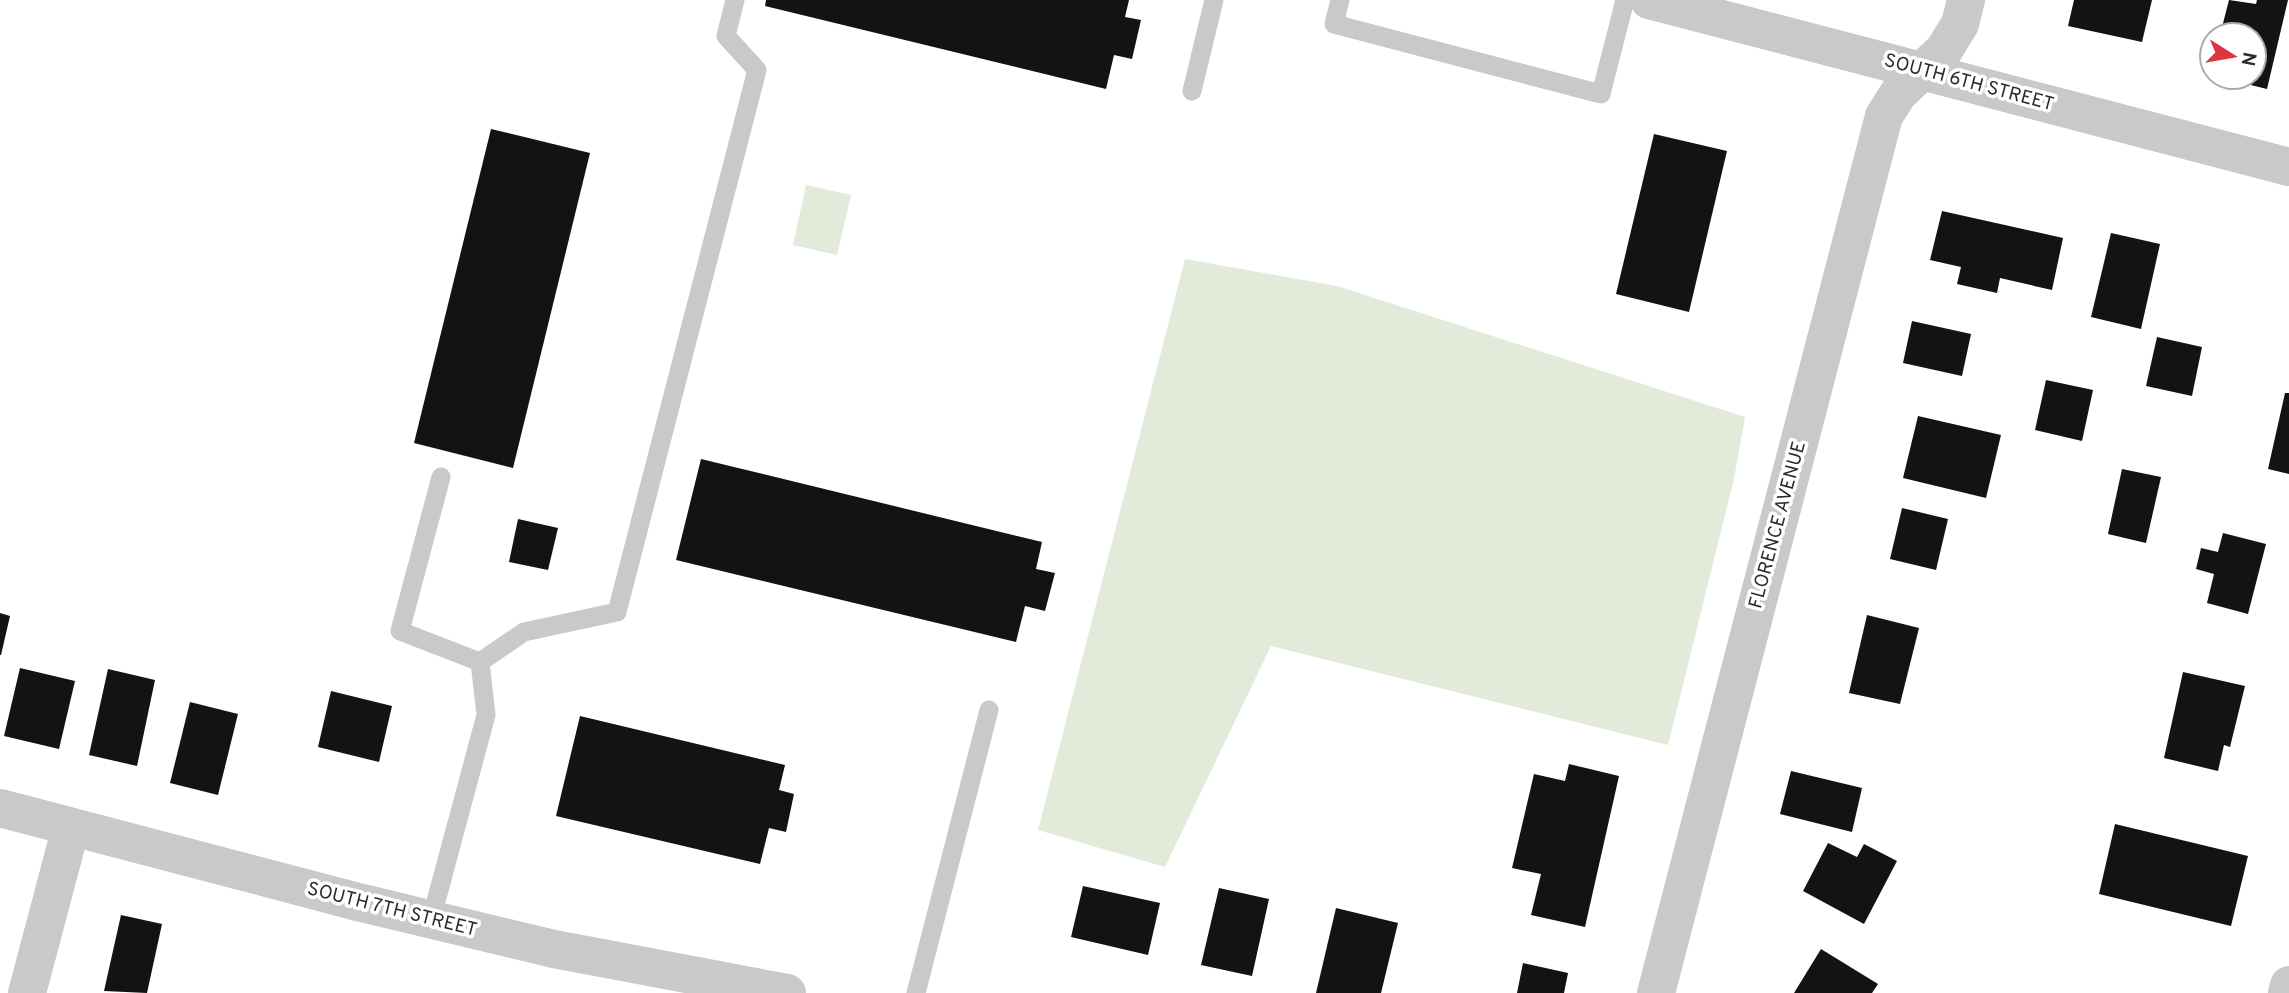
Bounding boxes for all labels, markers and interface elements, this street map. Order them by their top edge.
north arrow [2198,21,2268,91]
street label: SOUTH 6TH STREET [1882,49,2056,117]
text: N [2235,50,2261,68]
street label: FLORENCE AVENUE [1744,439,1812,611]
street label: SOUTH 7TH STREET [305,877,479,943]

